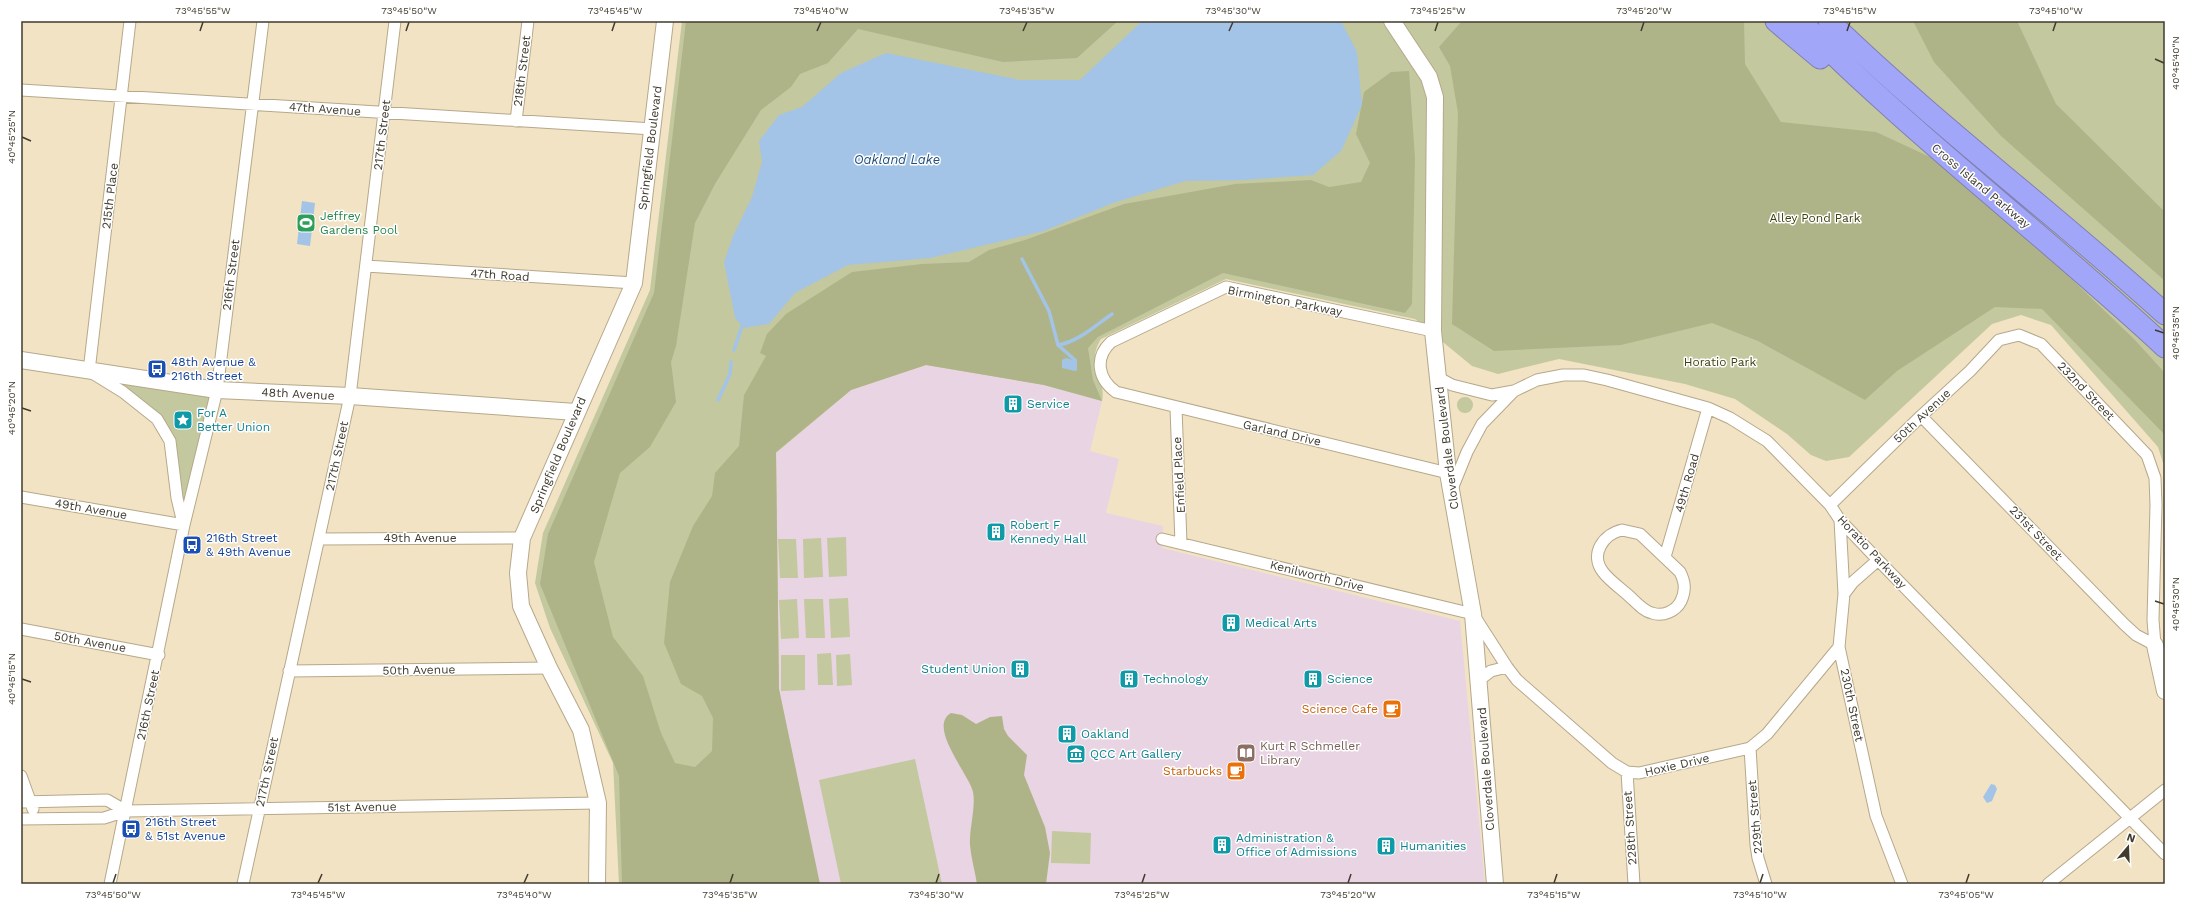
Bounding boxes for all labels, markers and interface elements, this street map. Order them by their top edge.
text: 73°45'55"W [175,5,231,16]
text: 73°45'50"W [381,5,437,16]
text: 73°45'45"W [588,5,643,16]
text: 73°45'40"W [793,5,849,16]
text: 73°45'35"W [999,5,1055,16]
text: 73°45'30"W [1205,5,1261,16]
text: 73°45'25"W [1410,5,1466,16]
text: 73°45'20"W [1616,5,1672,16]
text: 73°45'15"W [1823,5,1877,16]
text: 73°45'10"W [2029,5,2083,16]
street label: 218th Street [511,35,533,107]
text: 40°45'40"N [2170,36,2181,90]
street label: Springfield Boulevard [635,85,665,211]
street label: 217th Street [371,99,393,171]
street label: 47th Avenue [289,100,361,118]
text: 40°45'25"N [6,110,17,164]
street label: Cross Island Parkway [1929,141,2034,232]
water label: Oakland Lake [854,152,940,167]
street label: 215th Place [99,162,121,230]
place label: Jeffrey Gardens Pool [320,209,398,237]
park label: Alley Pond Park [1769,211,1861,225]
sports icon: Jeffrey Gardens Pool [295,212,317,234]
street label: 216th Street [220,239,242,311]
street label: 47th Road [470,266,530,284]
street label: Birmington Parkway [1226,283,1344,319]
text: 40°45'35"N [2170,306,2181,360]
place label: 48th Avenue & 216th Street [171,355,256,383]
park label: Horatio Park [1684,355,1756,369]
bus stop icon: 48th Avenue & 216th Street [146,358,168,380]
street label: 232nd Street [2055,359,2117,423]
text: 40°45'20"N [6,381,17,435]
street label: 48th Avenue [261,385,335,403]
street label: Cloverdale Boulevard [1432,386,1462,510]
street label: 50th Avenue [1891,386,1954,446]
building icon: Service [1002,393,1024,415]
street label: Springfield Boulevard [527,395,589,515]
place label: Service [1027,397,1070,411]
place label: For A Better Union [197,406,270,434]
place icon: For A Better Union [172,409,194,431]
street label: Garland Drive [1242,417,1322,449]
street label: 217th Street [323,420,351,492]
street label: Enfield Place [1170,436,1188,514]
street label: 49th Road [1672,452,1702,514]
street label: 49th Avenue [54,496,128,522]
street label: 231st Street [2007,503,2065,563]
street label: Horatio Parkway [1834,512,1910,592]
place label: Robert F Kennedy Hall [1010,518,1087,546]
building icon: Robert F Kennedy Hall [985,521,1007,543]
place label: 216th Street & 49th Avenue [206,531,291,559]
street label: 49th Avenue [383,531,457,545]
bus stop icon: 216th Street & 49th Avenue [181,534,203,556]
street label: Kenilworth Drive [1269,558,1366,594]
text: 40°45'30"N [2170,577,2181,631]
building icon: Medical Arts [1220,612,1242,634]
place label: Medical Arts [1245,616,1317,630]
street label: 50th Avenue [53,629,127,655]
text: 40°45'15"N [6,653,17,705]
building icon: Student Union [1009,658,1031,680]
street label: 50th Avenue [382,662,456,678]
place label: Student Union [921,662,1006,676]
street label: 230th Street [1837,667,1867,743]
building icon: Technology [1118,668,1140,690]
building icon: Science [1302,668,1324,690]
street label: 216th Street [134,669,162,741]
place label: Technology [1143,672,1209,686]
place label: Science [1327,672,1373,686]
cafe icon: Science Cafe [1381,698,1403,720]
place label: Science Cafe [1302,702,1378,716]
street label: Cloverdale Boulevard [1475,707,1497,831]
building icon: Oakland [1056,723,1078,745]
place label: Oakland [1081,727,1129,741]
street label: 217th Street [253,736,281,808]
place label: Kurt R Schmeller Library [1260,739,1360,767]
library icon: Kurt R Schmeller Library [1235,742,1257,764]
museum icon: QCC Art Gallery [1065,743,1087,765]
place label: QCC Art Gallery [1090,747,1182,761]
street label: Hoxie Drive [1643,751,1711,779]
cafe icon: Starbucks [1225,760,1247,782]
place label: Starbucks [1163,764,1222,778]
street label: 229th Street [1745,779,1765,855]
street label: 228th Street [1620,791,1640,865]
street label: 51st Avenue [327,799,397,815]
place label: 216th Street & 51st Avenue [145,815,226,843]
bus stop icon: 216th Street & 51st Avenue [120,818,142,840]
north arrow [2108,827,2148,867]
place label: Administration & Office of Admissions [1236,831,1357,859]
text: N [2125,831,2137,845]
building icon: Administration & Office of Admissions [1211,834,1233,856]
building icon: Humanities [1375,835,1397,857]
place label: Humanities [1400,839,1466,853]
text: 73°45'50"W [85,889,141,900]
text: 73°45'45"W [291,889,346,900]
text: 73°45'40"W [496,889,552,900]
text: 73°45'35"W [702,889,758,900]
text: 73°45'30"W [908,889,964,900]
text: 73°45'25"W [1114,889,1170,900]
text: 73°45'20"W [1320,889,1376,900]
text: 73°45'15"W [1527,889,1581,900]
text: 73°45'10"W [1733,889,1787,900]
text: 73°45'05"W [1938,889,1994,900]

